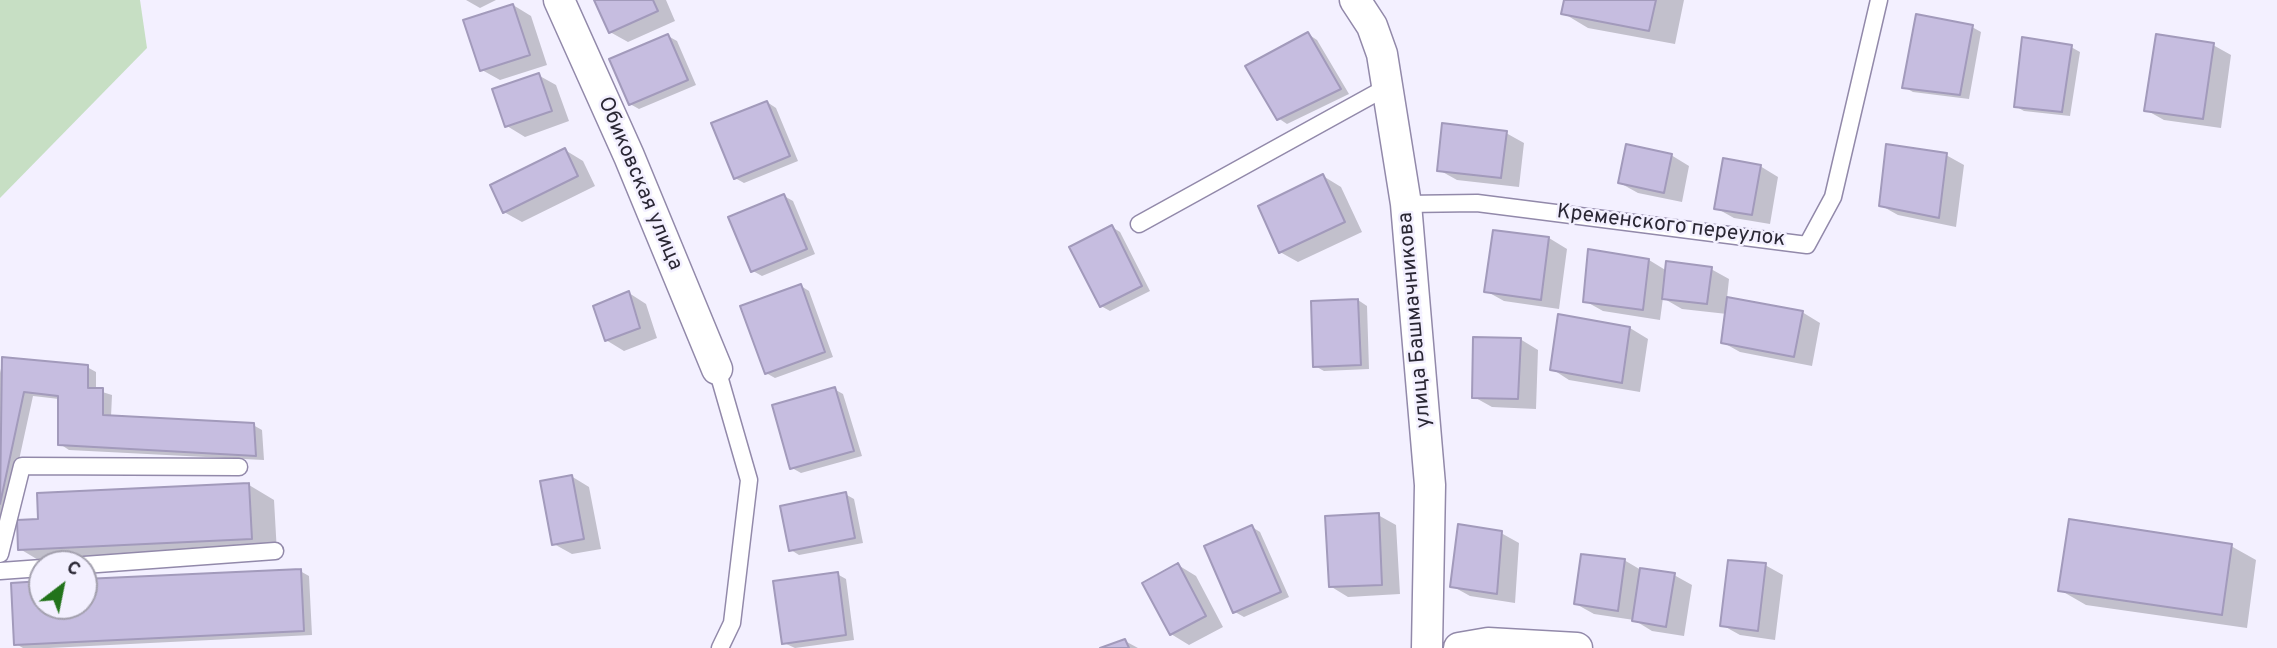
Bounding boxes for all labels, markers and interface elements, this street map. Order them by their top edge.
street label: Обиковская улица [591,93,687,275]
street label: Кременского переулок [1555,200,1787,254]
street label: улица Башмачникова [1394,211,1438,429]
north arrow [28,550,98,620]
text: С [62,555,85,582]

